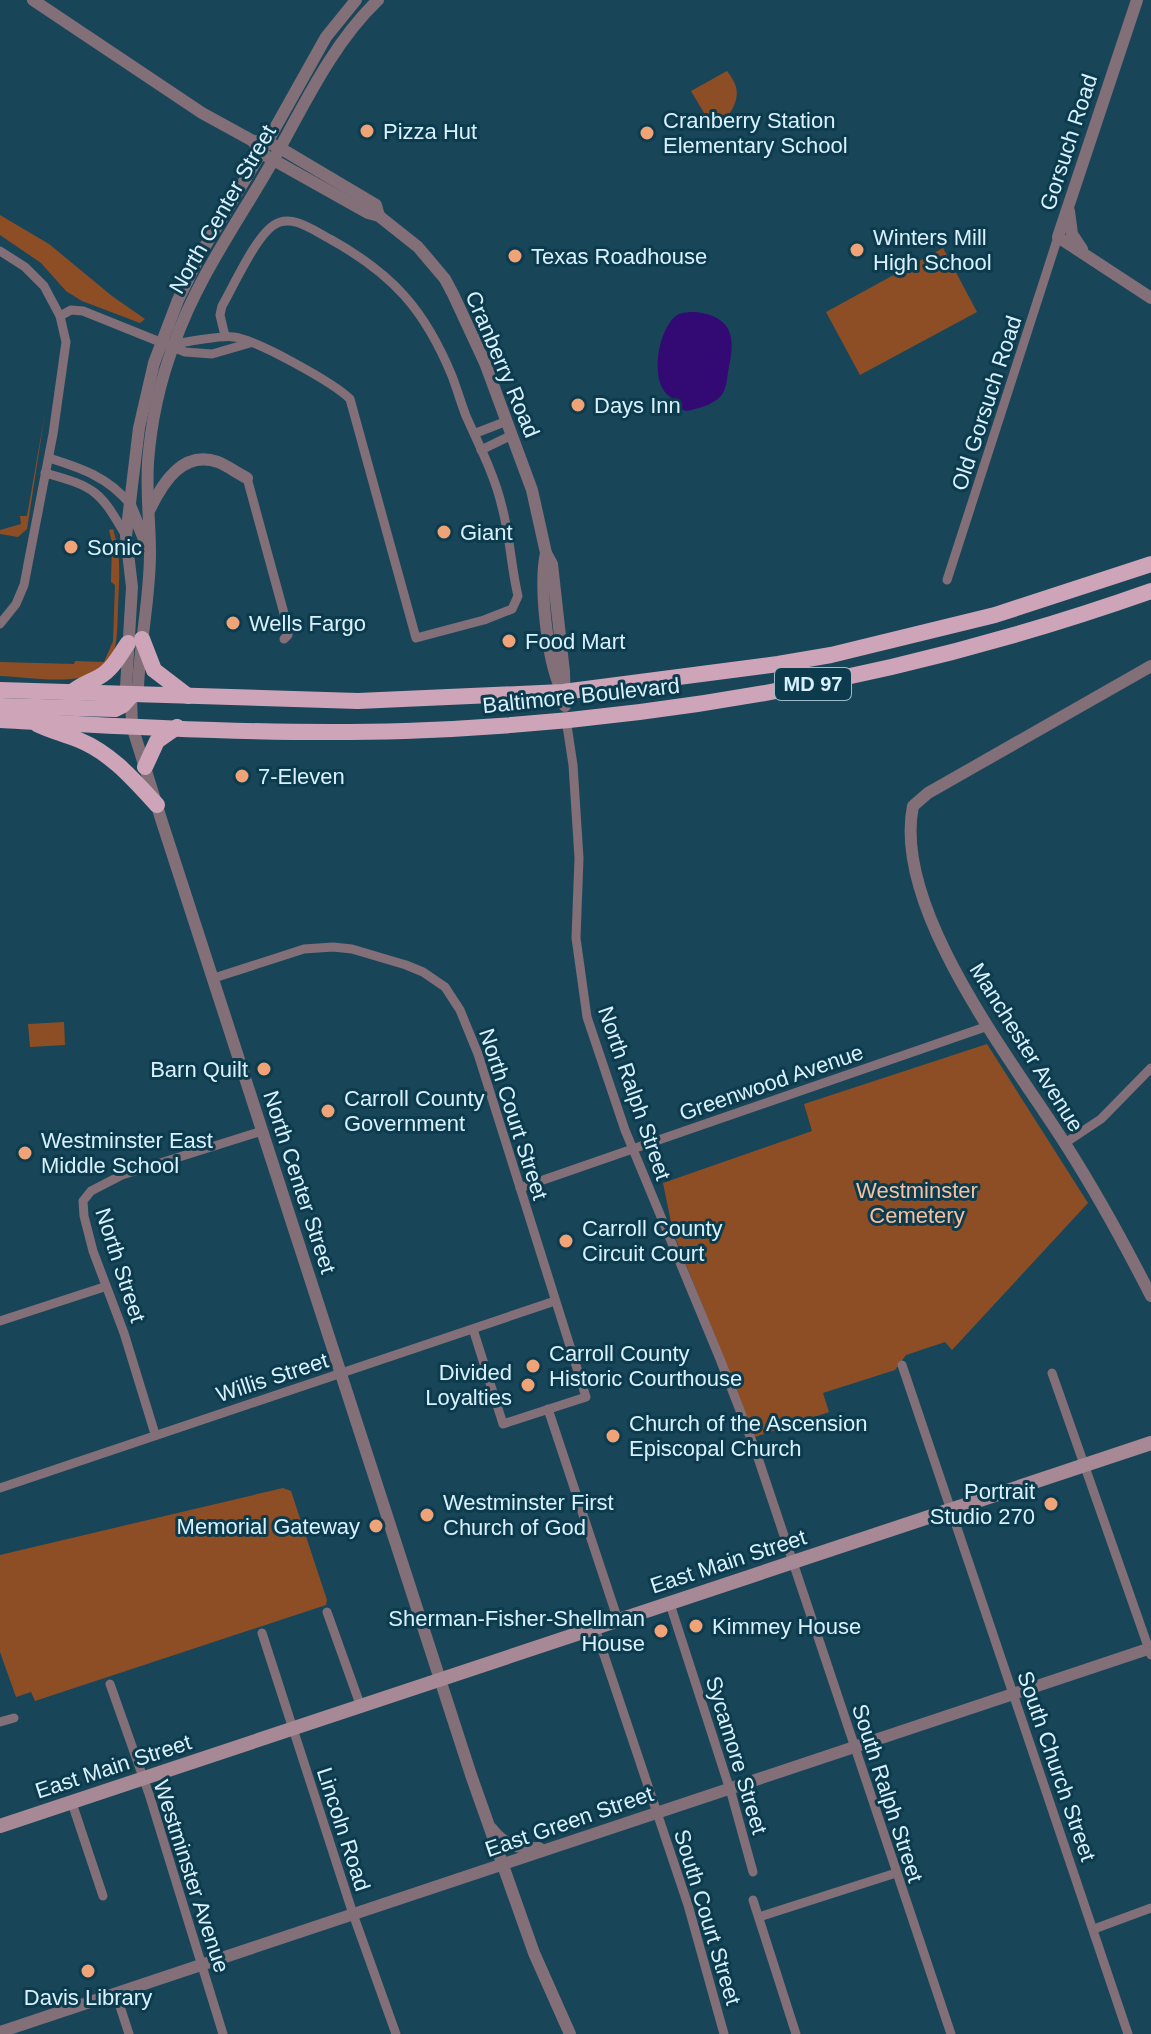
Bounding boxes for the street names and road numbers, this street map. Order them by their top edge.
street label: Gorsuch Road [1035,71,1102,213]
street label: North Center Street [164,120,281,298]
street label: Cranberry Road [460,287,545,441]
street label: Old Gorsuch Road [946,313,1027,494]
road number: MD 97 [775,668,851,700]
street label: Baltimore Boulevard [481,673,681,718]
street label: Manchester Avenue [965,958,1089,1136]
street label: North Ralph Street [593,1003,676,1183]
street label: North Court Street [474,1025,553,1203]
street label: Greenwood Avenue [676,1039,866,1126]
street label: North Center Street [258,1088,341,1277]
street label: North Street [90,1205,151,1325]
street label: Willis Street [213,1348,331,1407]
street label: East Main Street [647,1524,809,1598]
street label: South Church Street [1012,1668,1101,1864]
street label: Sycamore Street [701,1673,772,1837]
street label: South Ralph Street [847,1701,928,1885]
street label: East Main Street [32,1729,194,1803]
street label: Lincoln Road [312,1764,375,1894]
street label: Westminster Avenue [149,1777,234,1976]
street label: East Green Street [482,1781,656,1862]
street label: South Court Street [669,1826,746,2008]

